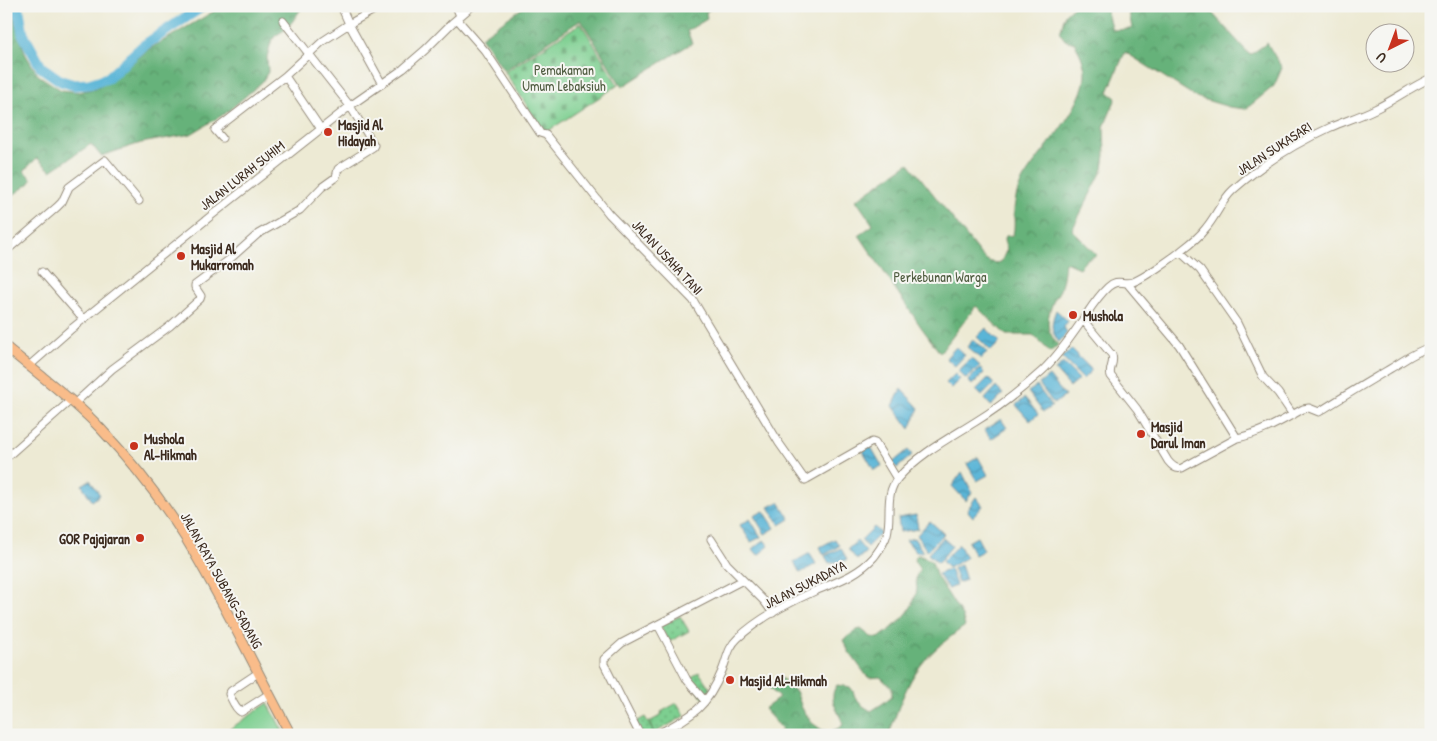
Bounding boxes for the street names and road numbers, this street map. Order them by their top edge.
street label: JALAN SUKASARI [1233,117,1315,179]
street label: JALAN LURAH SUHIM [196,136,288,214]
street label: JALAN USAHA TANI [628,215,708,299]
street label: JALAN RAYA SUBANG-SADANG [177,509,268,652]
street label: JALAN SUKADAYA [761,555,849,613]

